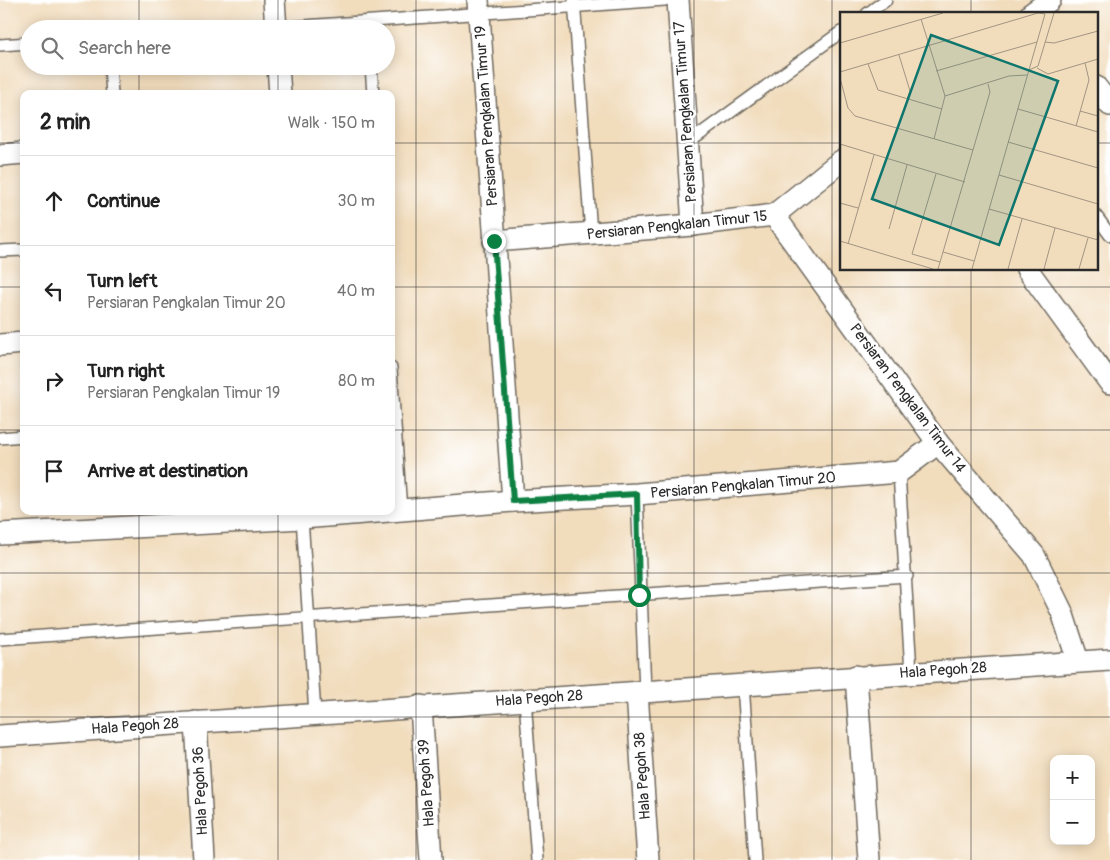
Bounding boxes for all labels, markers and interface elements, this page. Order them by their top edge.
inset map [840,12,1098,270]
search box [20,20,395,75]
street label: Persiaran Pengkalan Timur 17 [670,21,701,203]
street label: Persiaran Pengkalan Timur 19 [471,25,502,207]
icon: search [38,34,66,62]
text: Search here [78,36,171,60]
text: 2 min [40,109,90,136]
text: Walk · 150 m [288,113,375,133]
icon: ahead [40,187,68,215]
text: Continue [87,189,160,213]
text: 30 m [337,191,375,211]
street label: Persiaran Pengkalan Timur 15 [586,207,768,244]
route end [483,230,506,253]
text: Turn left [87,269,157,293]
icon: left [40,277,68,305]
text: 40 m [337,281,375,301]
text: Persiaran Pengkalan Timur 20 [87,293,286,313]
street label: Persiaran Pengkalan Timur 14 [845,320,970,477]
text: Turn right [87,359,165,383]
icon: right [40,367,68,395]
text: 80 m [338,371,375,391]
text: Persiaran Pengkalan Timur 19 [87,383,280,403]
icon: arrive [40,457,68,485]
text: Arrive at destination [87,459,248,483]
street label: Persiaran Pengkalan Timur 20 [649,468,837,503]
route start [628,584,651,607]
street label: Hala Pegoh 28 [899,658,988,683]
street label: Hala Pegoh 28 [495,686,584,711]
street label: Hala Pegoh 28 [91,714,180,739]
street label: Hala Pegoh 38 [630,731,655,820]
street label: Hala Pegoh 39 [414,738,439,827]
street label: Hala Pegoh 36 [189,746,212,836]
map controls [1050,755,1095,845]
button: + [1050,755,1095,800]
button: − [1050,800,1095,845]

